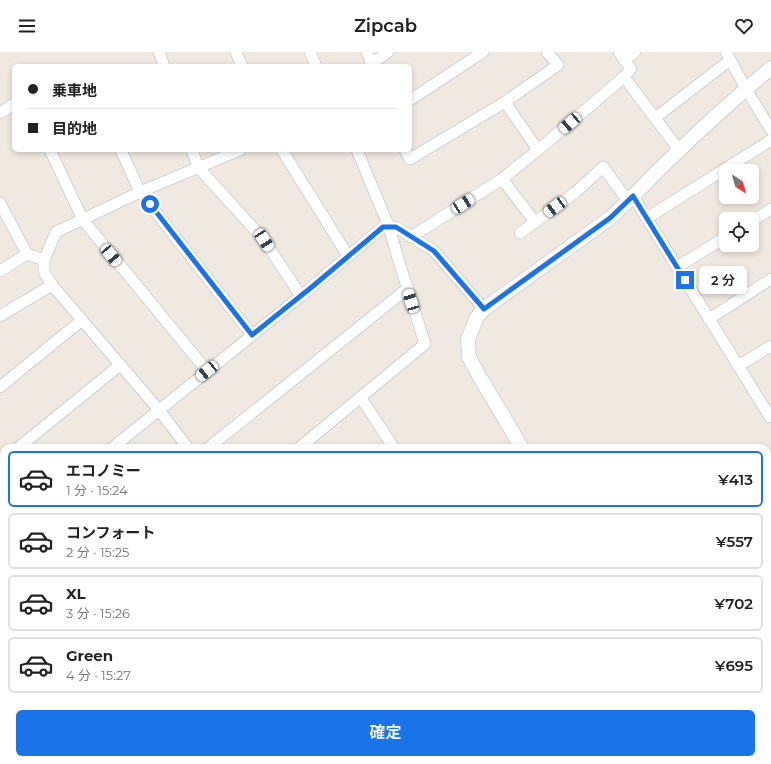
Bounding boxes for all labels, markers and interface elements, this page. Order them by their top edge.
icon: menu [16,15,38,37]
text: Zipcab [354,15,417,37]
icon: heart [733,15,755,37]
text: 乗車地 [52,81,97,100]
car [557,111,583,135]
text: 目的地 [52,119,97,138]
north arrow [719,164,759,204]
map controls [719,164,759,252]
car [450,192,476,216]
route start [141,195,159,213]
car [542,195,568,219]
button: locate [719,212,759,252]
car [252,227,276,253]
car [99,242,123,268]
callout: 2 分 [699,266,747,294]
route end [676,271,694,289]
text: 2 分 [711,272,735,288]
car [402,288,420,314]
car [194,359,220,383]
icon: car [18,461,54,497]
text: エコノミー [66,461,141,480]
text: ¥413 [718,470,753,489]
text: 1 分 · 15:24 [66,482,128,498]
icon: car [18,523,54,559]
text: コンフォート [66,523,156,542]
text: ¥557 [716,532,753,551]
text: 2 分 · 15:25 [66,544,129,560]
text: XL [66,584,85,603]
icon: car [18,585,54,621]
text: ¥702 [714,594,753,613]
text: 3 分 · 15:26 [66,605,130,621]
text: Green [66,646,113,665]
icon: car [18,647,54,683]
text: ¥695 [715,656,753,675]
text: 4 分 · 15:27 [66,667,131,683]
button: 確定 [16,710,755,756]

